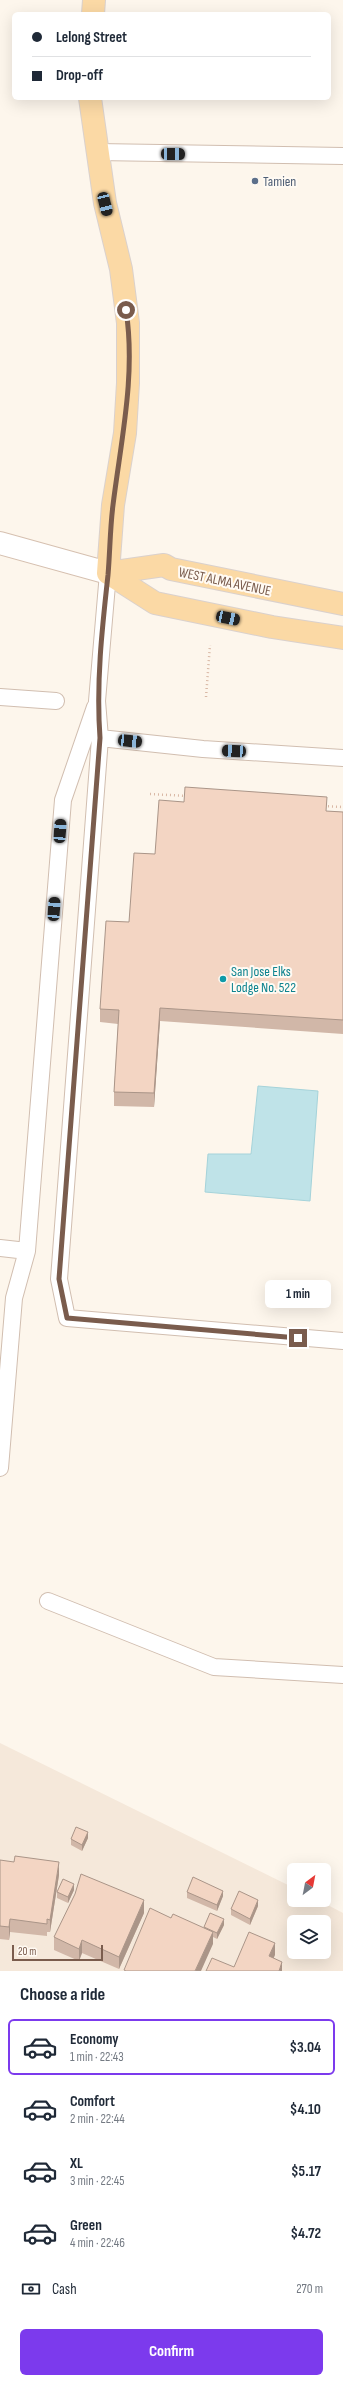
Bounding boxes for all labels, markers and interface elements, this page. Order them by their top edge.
text: Lelong Street [56,28,127,47]
text: Drop-off [56,66,103,85]
car [161,148,185,160]
place label: Tamien [263,173,296,190]
marker: Tamien [250,176,260,186]
car [96,191,114,217]
route start [117,301,135,319]
street label: WEST ALMA AVENUE [177,563,273,600]
car [215,610,241,626]
car [117,734,143,748]
car [222,744,246,758]
car [53,819,67,843]
car [47,897,61,921]
place label: San Jose Elks Lodge No. 522 [231,963,296,996]
marker: San Jose Elks Lodge No. 522 [218,974,228,984]
callout: 1 min [265,1280,331,1308]
text: 1 min [286,1286,310,1302]
route end [289,1329,307,1347]
north arrow [287,1863,331,1907]
map controls [287,1863,331,1959]
button: layers [287,1915,331,1959]
scale bar [12,1943,103,1962]
text: 20 m [18,1945,36,1958]
text: Choose a ride [20,1984,105,2005]
icon: car [22,2029,58,2065]
text: Economy [70,2030,119,2049]
text: $3.04 [289,2038,321,2057]
text: 1 min · 22:43 [70,2049,124,2065]
icon: car [22,2091,58,2127]
text: Comfort [70,2092,115,2111]
text: $4.10 [290,2100,321,2119]
text: 2 min · 22:44 [70,2111,125,2127]
icon: car [22,2153,58,2189]
text: XL [70,2154,83,2173]
text: $5.17 [291,2162,321,2181]
text: 3 min · 22:45 [70,2173,124,2189]
icon: car [22,2215,58,2251]
text: Green [70,2216,102,2235]
text: $4.72 [290,2224,321,2243]
text: 4 min · 22:46 [70,2235,125,2251]
icon: cash [20,2278,42,2300]
text: Cash [52,2280,77,2299]
text: 270 m [296,2281,323,2297]
button: Confirm [20,2329,323,2375]

